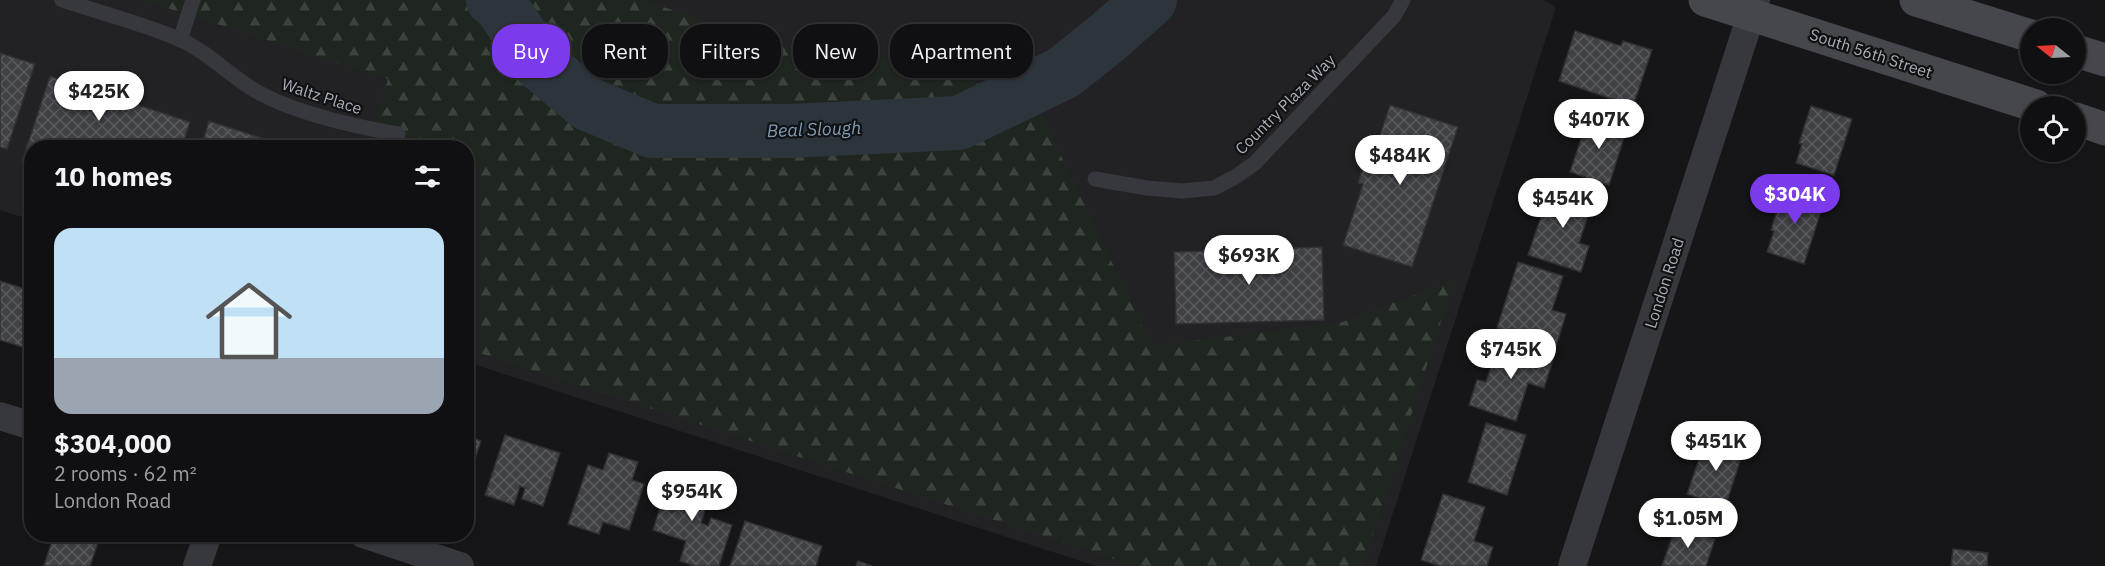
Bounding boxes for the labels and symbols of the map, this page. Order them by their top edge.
north arrow [2020,18,2086,84]
street label: South 56th Street [1807,24,1935,82]
street label: Country Plaza Way [1231,50,1339,158]
pin: $425K [57,71,141,122]
street label: Waltz Place [279,74,365,118]
pin: $407K [1557,99,1641,150]
water label: Beal Slough [766,116,862,142]
pin: $484K [1358,135,1442,186]
pin: $304K [1753,174,1837,225]
pin: $454K [1521,178,1605,229]
pin: $693K [1207,235,1291,286]
street label: London Road [1640,235,1688,331]
pin: $745K [1469,329,1553,380]
pin: $451K [1674,421,1758,472]
pin: $954K [650,471,734,522]
pin: $1.05M [1639,498,1737,549]

